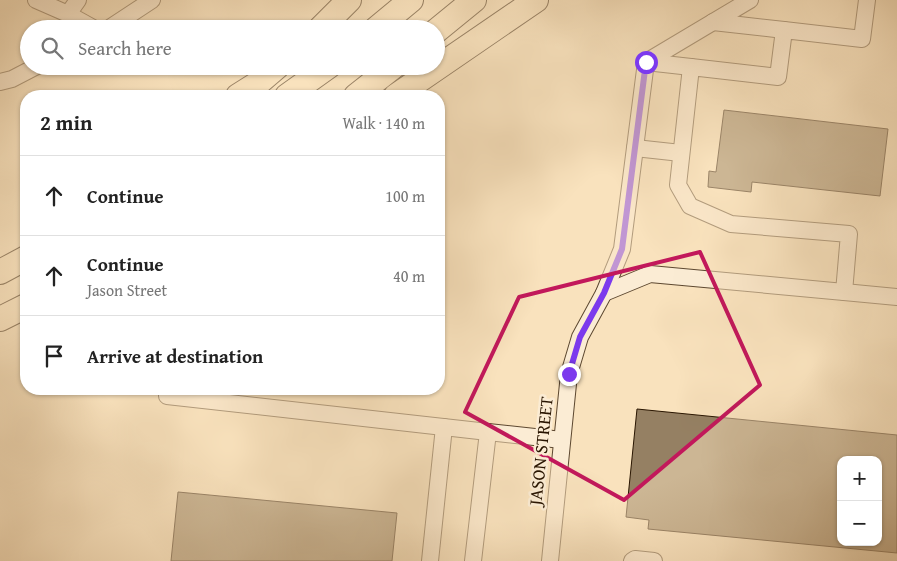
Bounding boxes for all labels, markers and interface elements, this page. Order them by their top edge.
search box [20,20,445,75]
icon: search [38,34,66,62]
text: Search here [78,34,172,62]
route start [635,51,658,74]
text: 2 min [40,107,92,138]
text: Walk · 140 m [342,111,425,135]
icon: ahead [40,182,68,210]
text: Continue [87,182,164,210]
text: 100 m [385,184,425,208]
text: Continue [87,250,164,278]
icon: ahead [40,262,68,290]
text: 40 m [393,264,425,288]
text: Jason Street [87,278,167,302]
icon: arrive [40,342,68,370]
text: Arrive at destination [87,342,263,370]
route end [558,363,581,386]
street label: JASON STREET [521,395,560,509]
map controls [837,456,882,546]
button: + [837,456,882,501]
button: − [837,501,882,546]

